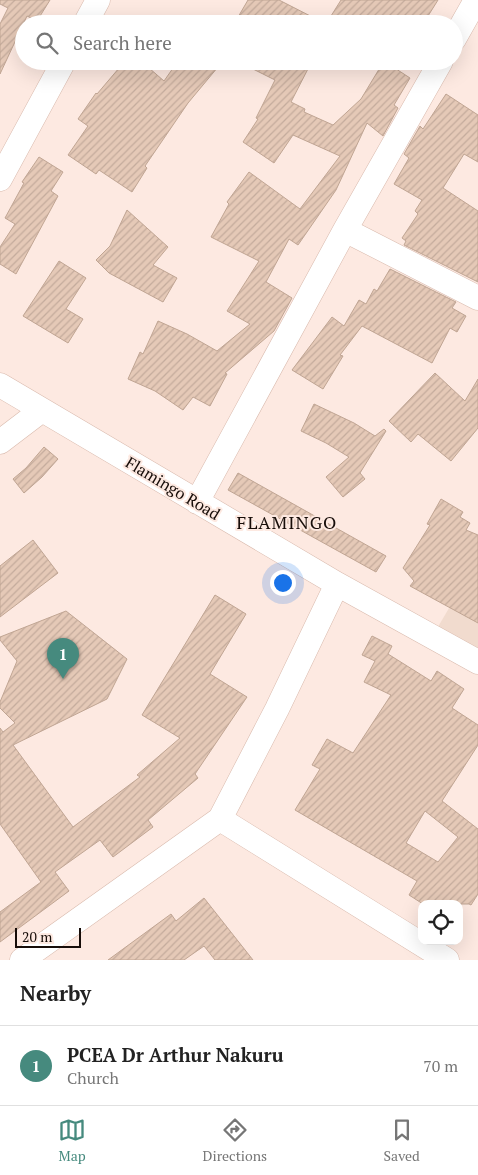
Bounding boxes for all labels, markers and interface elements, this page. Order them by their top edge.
search box [15,15,463,70]
icon: search [33,29,61,57]
text: Search here [73,30,172,55]
street label: Flamingo Road [122,451,224,525]
district label: FLAMINGO [237,510,337,534]
your location [270,570,296,596]
pin: 1 [47,638,79,679]
map controls [418,900,463,945]
button: locate [418,900,463,945]
scale bar [15,925,81,948]
text: 20 m [22,927,52,946]
text: Nearby [20,979,91,1007]
text: PCEA Dr Arthur Nakuru [67,1042,284,1067]
text: 1 [31,1055,41,1077]
text: 70 m [423,1055,458,1077]
text: Church [67,1067,119,1089]
tab: Map [58,1116,86,1165]
tab: Directions [203,1116,267,1165]
tab: Saved [384,1116,420,1165]

